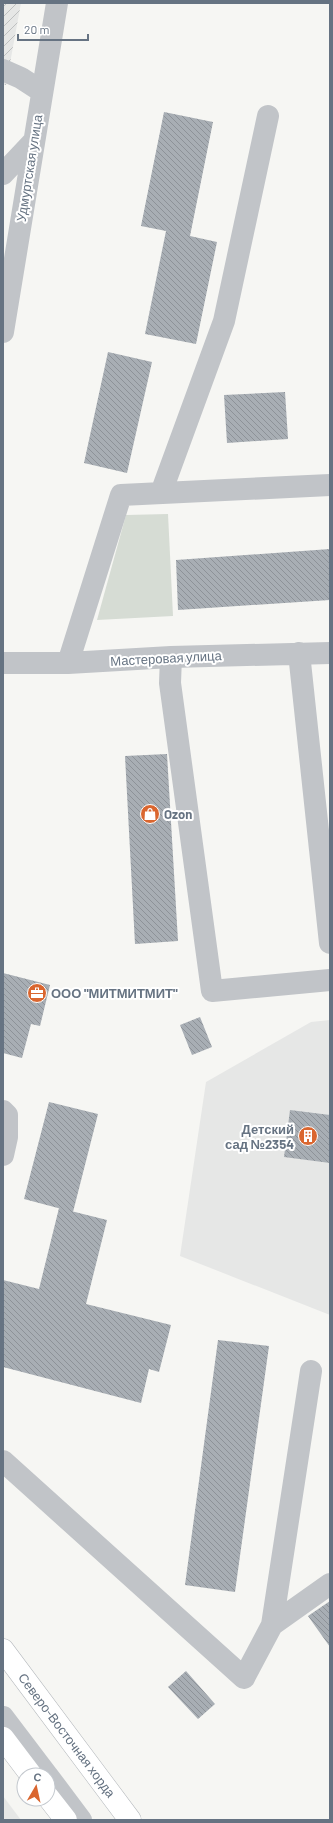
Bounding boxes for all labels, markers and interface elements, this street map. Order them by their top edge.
scale bar [18,16,88,42]
text: 20 m [24,22,50,36]
street label: Удмуртская улица [13,113,45,223]
street label: Мастеровая улица [110,647,223,669]
shop icon: Ozon [139,803,161,825]
place label: Ozon [164,806,192,822]
office icon: ООО "МИТМИТМИТ" [26,982,48,1004]
place label: ООО "МИТМИТМИТ" [51,985,178,1001]
place label: Детский сад №2354 [225,1121,294,1152]
building icon: Детский сад №2354 [297,1125,319,1147]
street label: Северо-Восточная хорда [15,1670,119,1800]
north arrow [16,1767,56,1807]

